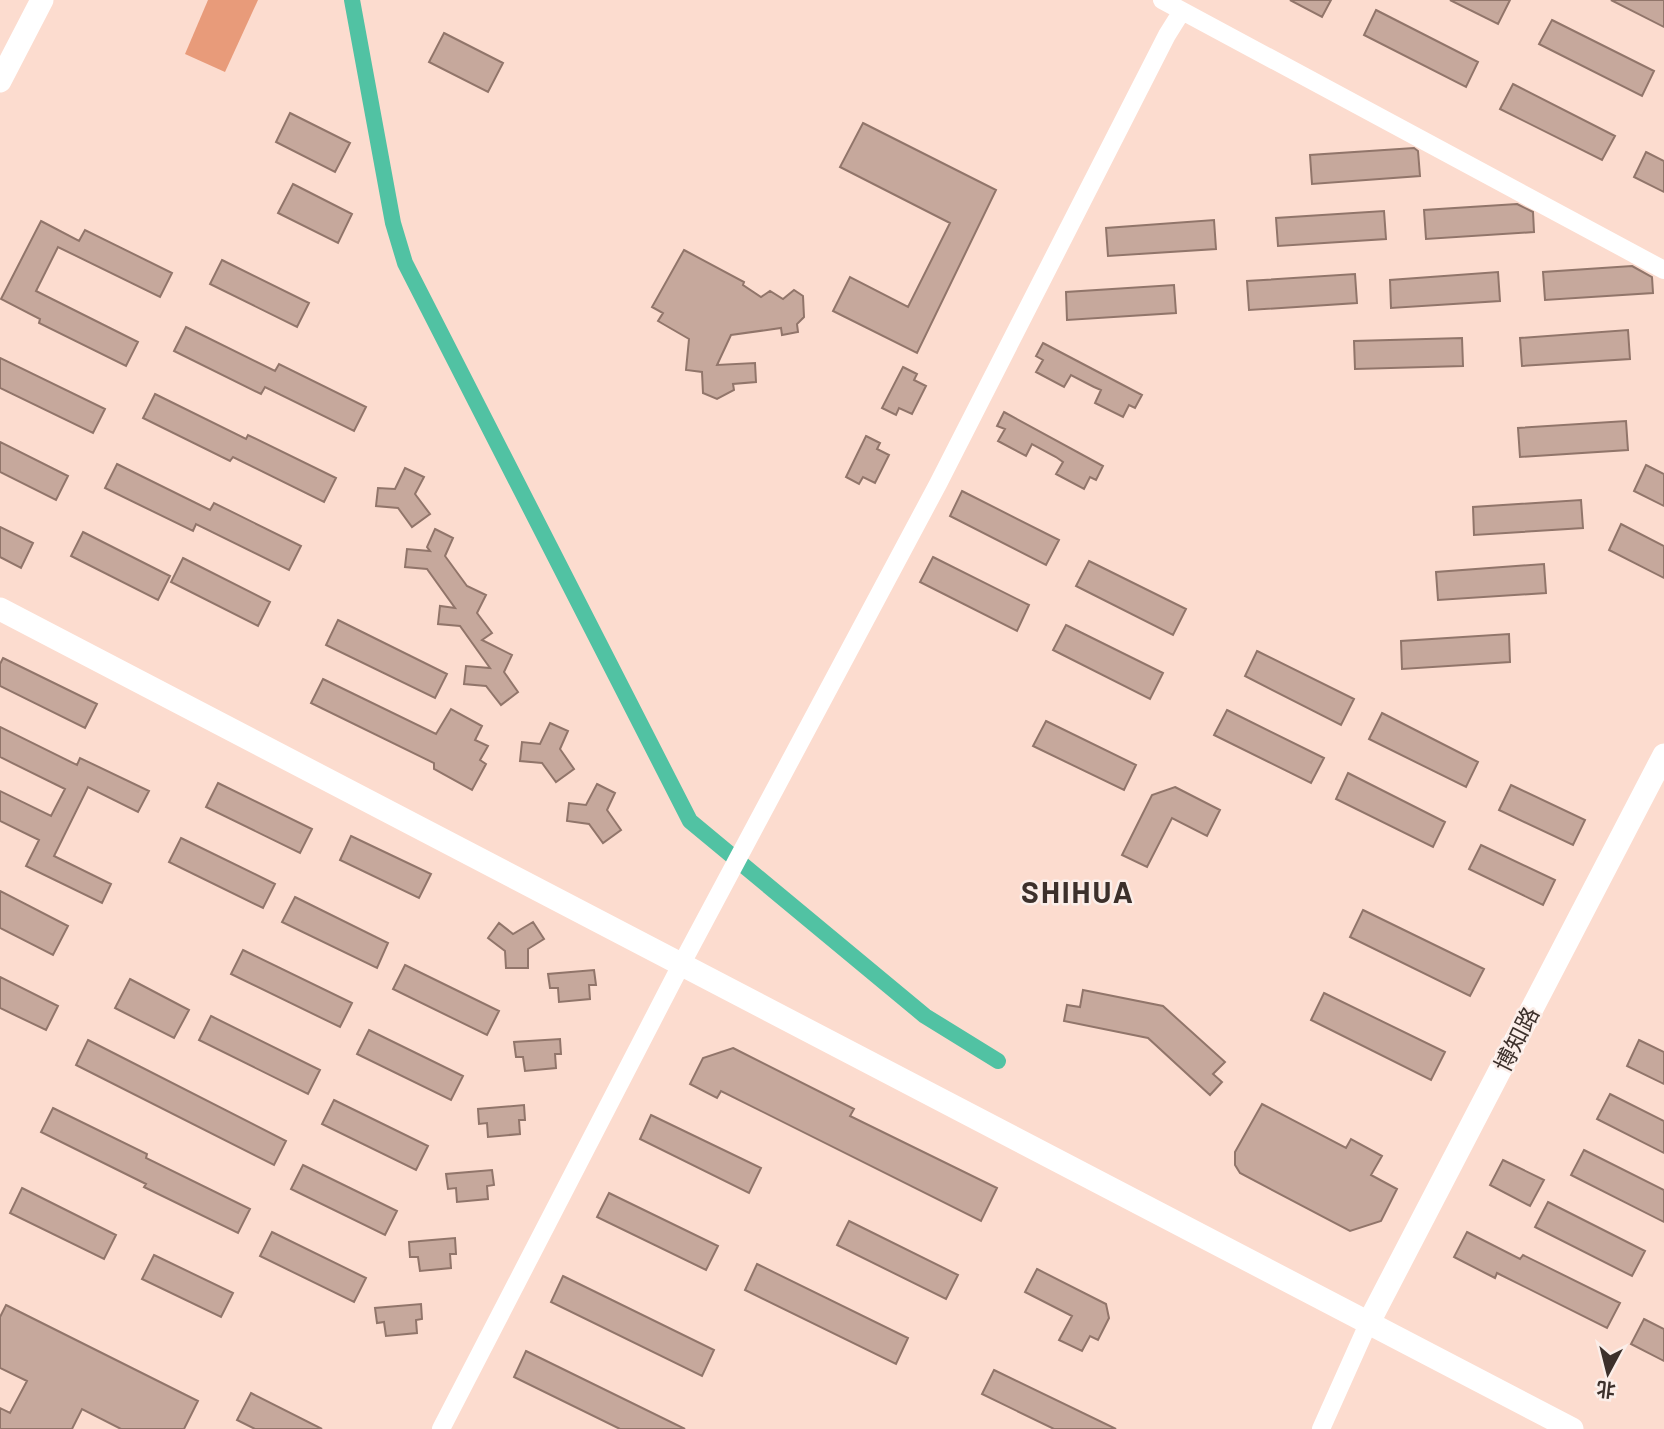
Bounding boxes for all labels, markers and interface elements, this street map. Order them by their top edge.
district label: SHIHUA [1021,873,1135,909]
street label: 博知路 [1488,1002,1544,1076]
north arrow [1573,1338,1643,1408]
text: 北 [1595,1378,1617,1403]

